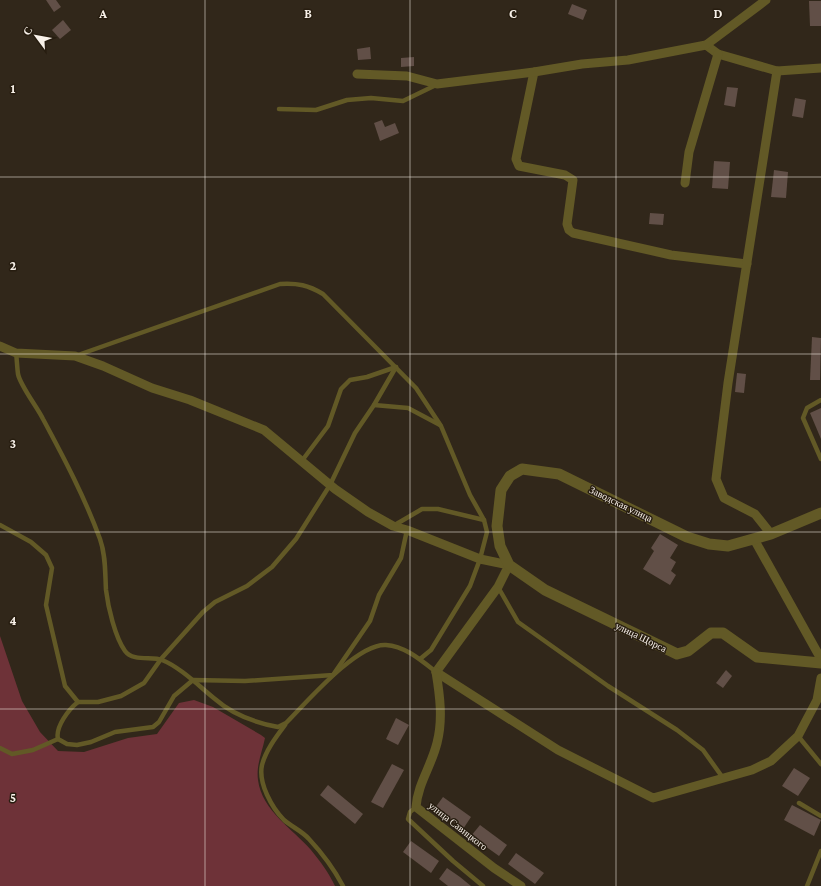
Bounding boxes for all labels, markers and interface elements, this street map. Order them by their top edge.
text: A [98,6,107,21]
text: B [304,6,312,21]
text: C [509,6,517,21]
text: D [714,6,723,21]
north arrow [16,16,56,56]
text: С [20,24,35,37]
text: 1 [11,81,16,96]
text: 2 [10,258,17,273]
text: 3 [10,436,16,451]
street label: Заводская улица [588,484,655,524]
text: 4 [9,613,17,628]
street label: улица Щорса [614,620,669,654]
text: 5 [10,790,16,805]
street label: улица Савицкого [427,800,489,852]

